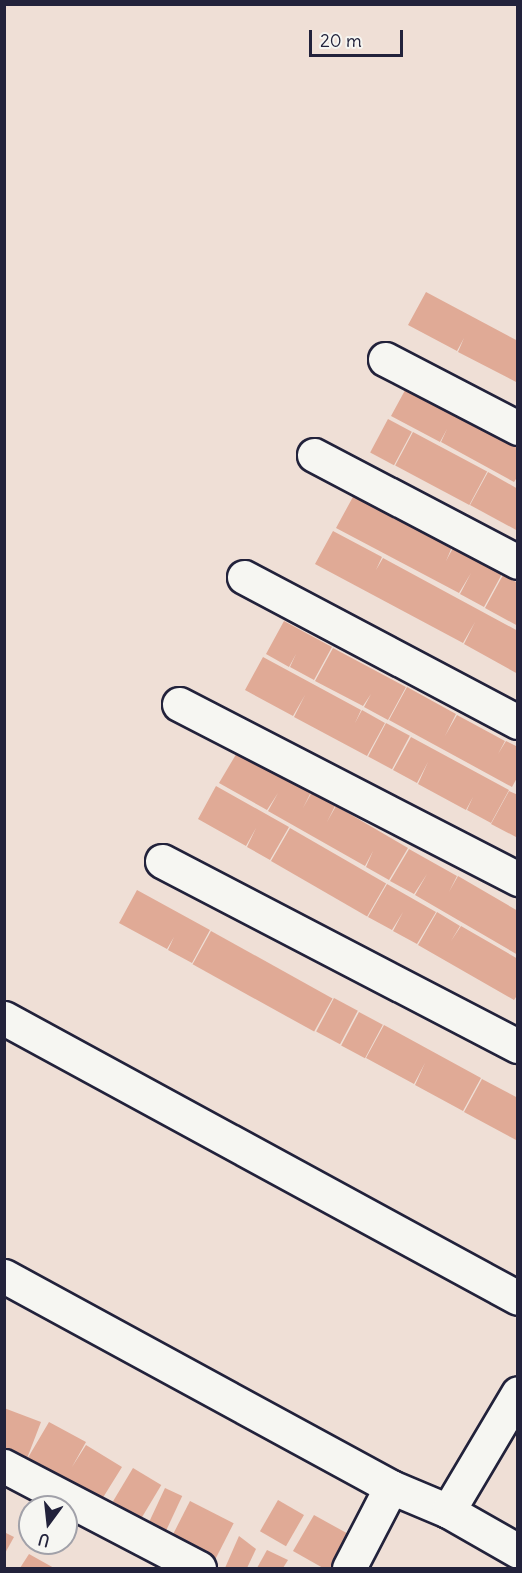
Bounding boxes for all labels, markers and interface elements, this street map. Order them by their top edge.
scale bar [312,18,406,56]
text: 20 m [320,29,362,52]
north arrow [18,1495,78,1555]
text: U [36,1529,52,1552]

